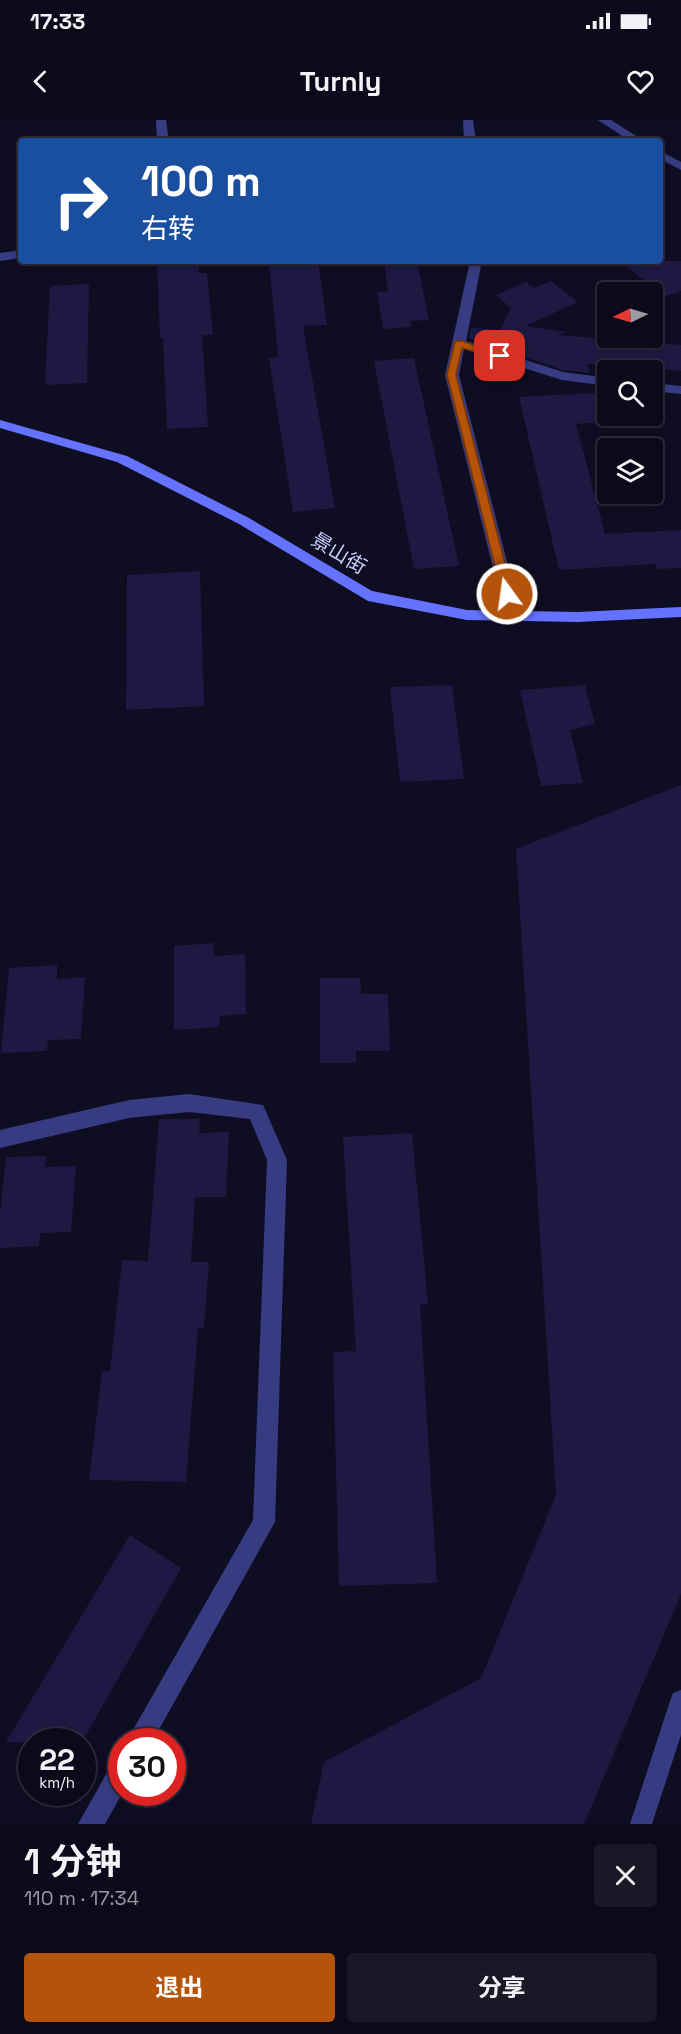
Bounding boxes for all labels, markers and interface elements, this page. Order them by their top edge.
text: 17:33 [30,7,85,35]
text: Turnly [300,64,381,99]
icon: back [24,65,57,98]
icon: heart [624,65,657,98]
text: 100 m [141,155,261,208]
icon: right [42,162,120,240]
text: 右转 [141,211,195,246]
north arrow [597,282,663,348]
map controls [597,282,663,504]
pin [474,330,525,381]
icon: arrive [483,339,516,372]
button: search [597,360,663,426]
button: layers [597,438,663,504]
street label: 景山街 [307,526,371,580]
position arrow [475,562,539,626]
speed limit sign: 30 [108,1728,186,1806]
text: 22 [39,1740,75,1779]
text: km/h [39,1773,75,1792]
text: 1 分钟 [24,1839,121,1885]
button: close [594,1844,657,1907]
text: 110 m · 17:34 [24,1885,139,1911]
button: 退出 [24,1953,335,2022]
button: 分享 [347,1953,657,2022]

